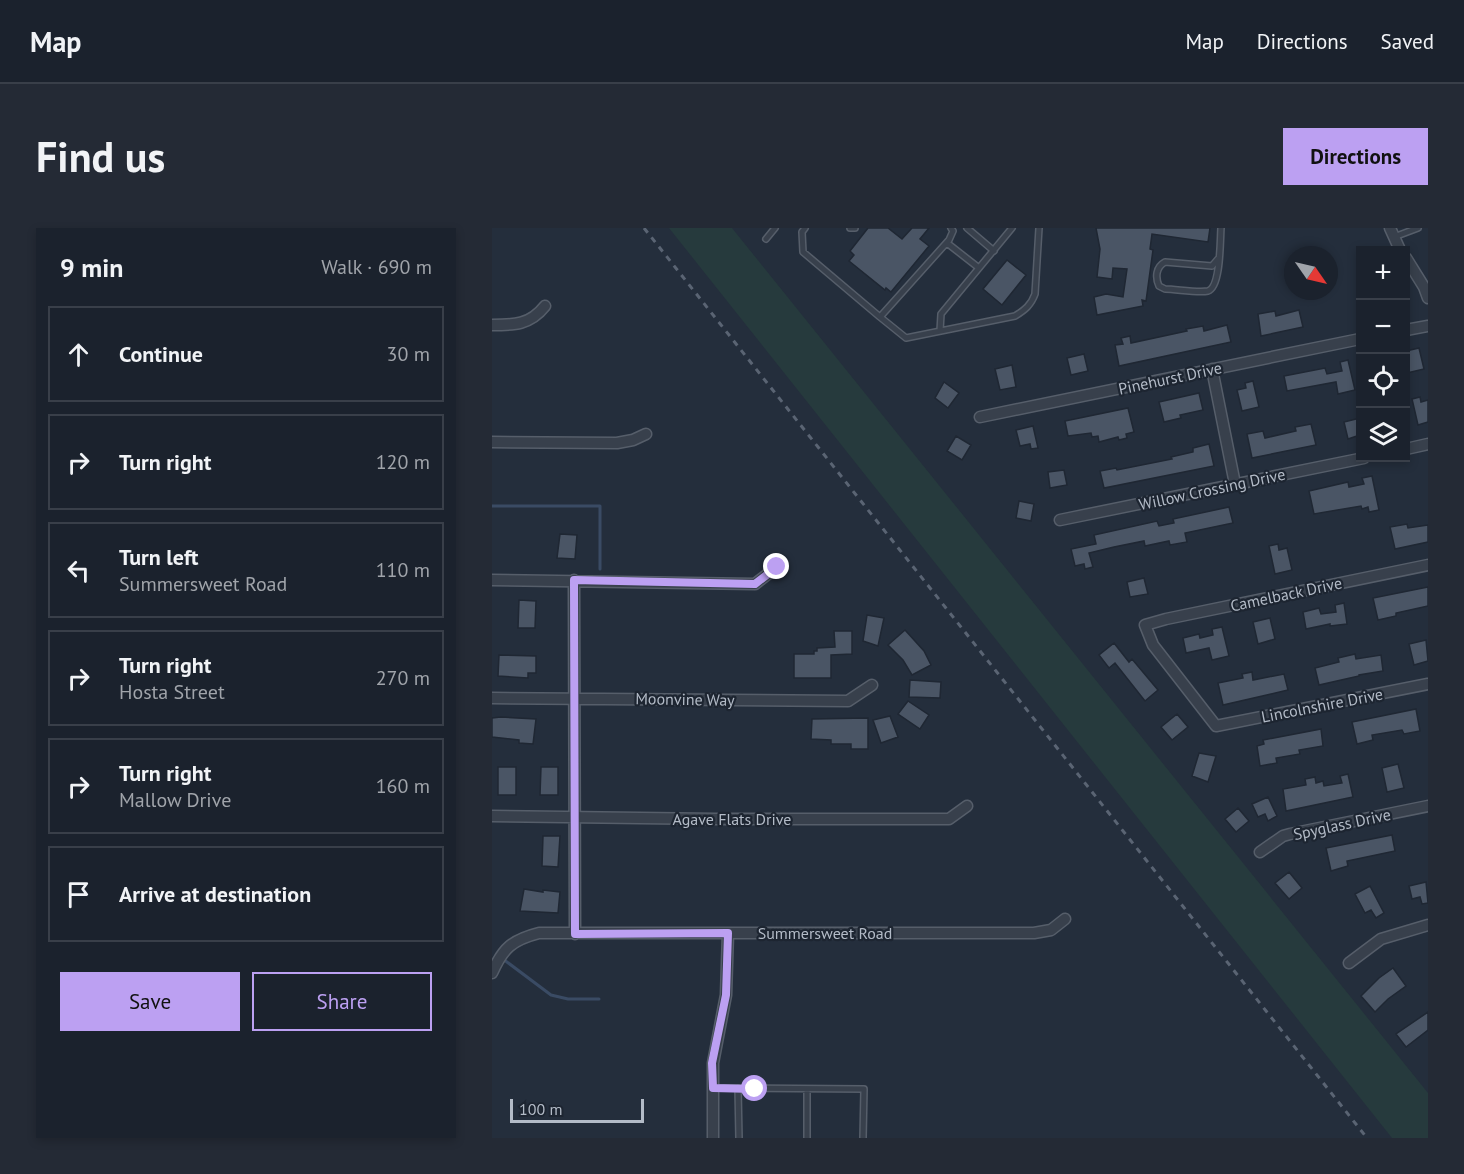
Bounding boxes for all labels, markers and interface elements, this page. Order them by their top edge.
text: Map [30,23,81,60]
text: Map [1185,28,1224,55]
text: Directions [1257,28,1348,55]
text: Saved [1381,28,1434,55]
button: Directions [1283,128,1428,185]
text: Find us [36,129,165,184]
north arrow [1284,246,1338,300]
map controls [1356,246,1410,462]
button: + [1356,246,1410,300]
text: 9 min [60,251,123,284]
text: Walk · 690 m [321,254,432,280]
button: − [1356,300,1410,354]
icon: ahead [62,338,95,371]
text: Continue [119,340,203,368]
text: 30 m [387,341,430,367]
button: locate [1356,354,1410,408]
street label: Pinehurst Drive [1116,357,1224,399]
button: layers [1356,408,1410,462]
icon: right [62,446,95,479]
text: Turn right [119,448,211,476]
text: 120 m [376,449,430,475]
street label: Willow Crossing Drive [1137,464,1287,514]
text: Turn left [119,543,199,571]
route end [763,553,789,579]
icon: left [62,554,95,587]
text: 110 m [376,557,430,583]
text: Summersweet Road [119,571,287,597]
street label: Camelback Drive [1228,572,1344,616]
text: Turn right [119,651,211,679]
icon: right [62,662,95,695]
text: 270 m [376,665,430,691]
text: Hosta Street [119,679,225,705]
street label: Lincolnshire Drive [1259,683,1385,727]
street label: Moonvine Way [635,688,735,710]
text: Turn right [119,759,211,787]
icon: right [62,770,95,803]
text: 160 m [376,773,430,799]
text: Mallow Drive [119,787,231,813]
street label: Spyglass Drive [1291,804,1393,844]
street label: Agave Flats Drive [673,809,791,829]
icon: arrive [62,878,95,911]
text: Arrive at destination [119,880,311,908]
street label: Summersweet Road [758,923,892,943]
button: Save [60,972,240,1031]
button: Share [252,972,432,1031]
route start [741,1075,767,1101]
scale bar [510,1096,644,1124]
text: 100 m [519,1099,562,1119]

